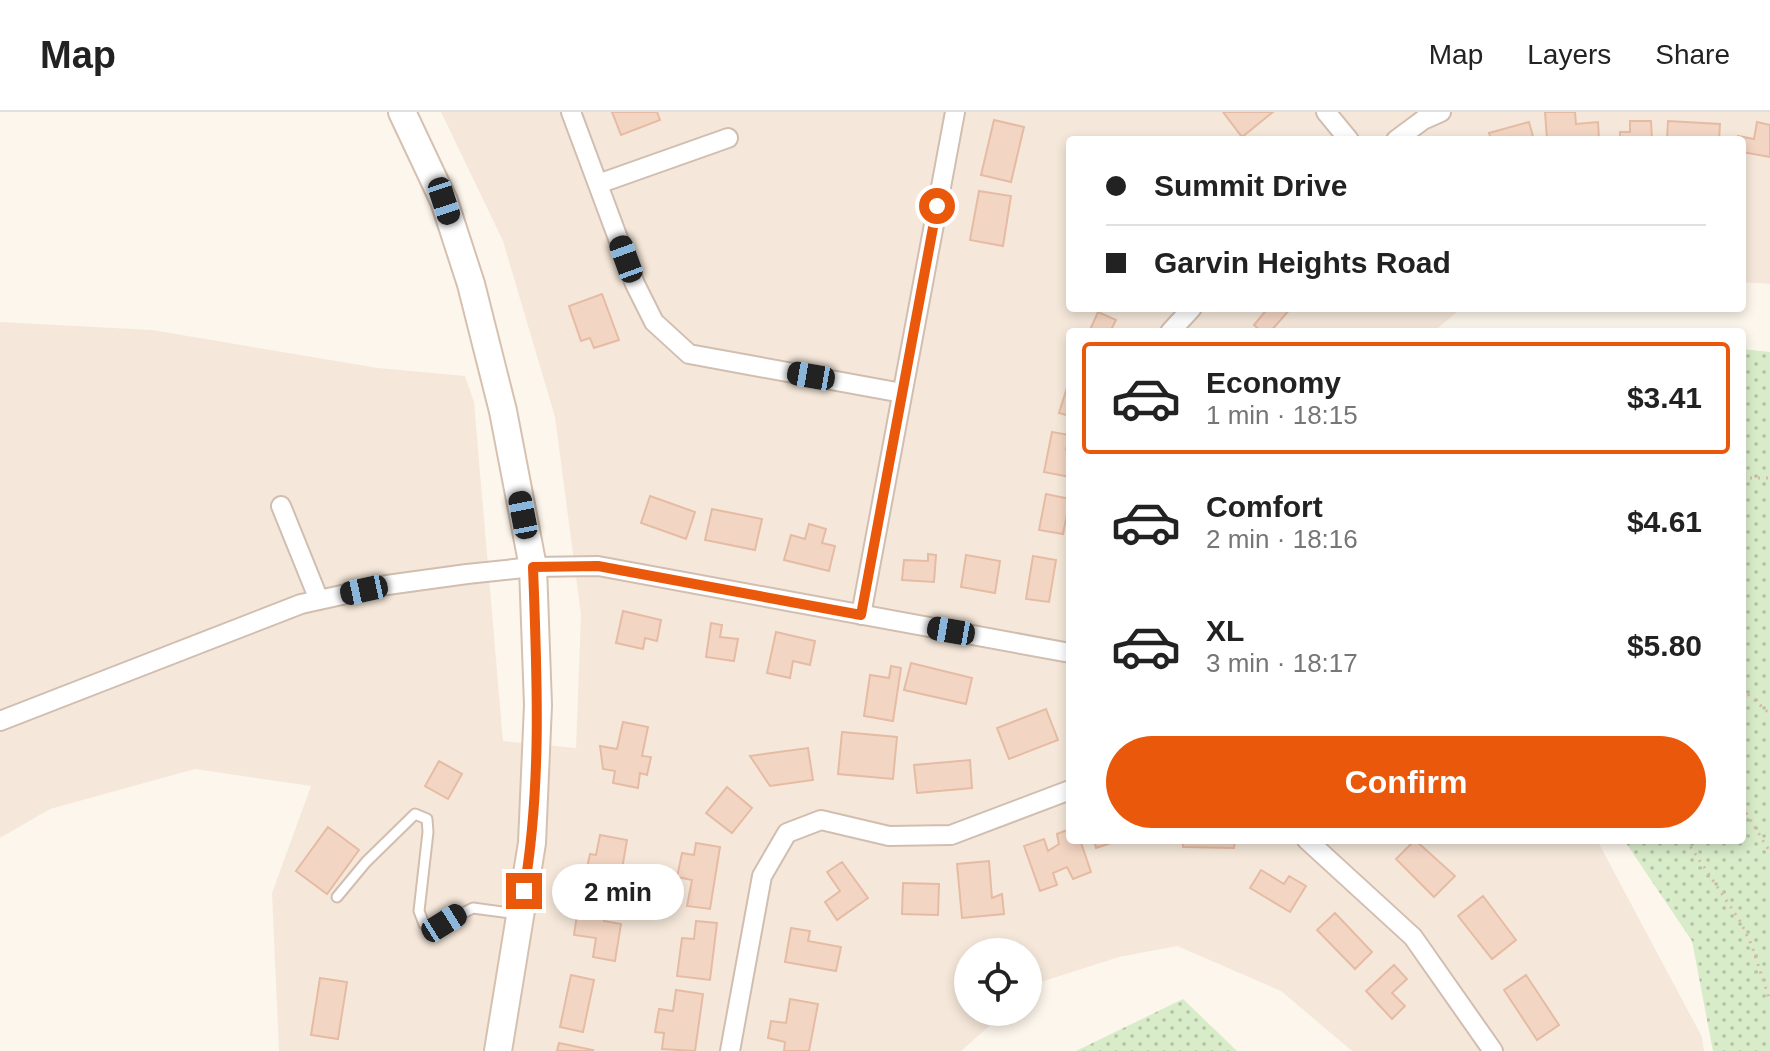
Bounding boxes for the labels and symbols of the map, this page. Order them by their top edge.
car [425,174,463,228]
route start [919,188,955,224]
car [607,232,645,286]
car [785,360,837,392]
car [507,489,539,541]
car [338,573,390,607]
car [925,615,977,647]
callout: 2 min [552,863,684,919]
route end [506,873,542,909]
car [417,900,471,946]

